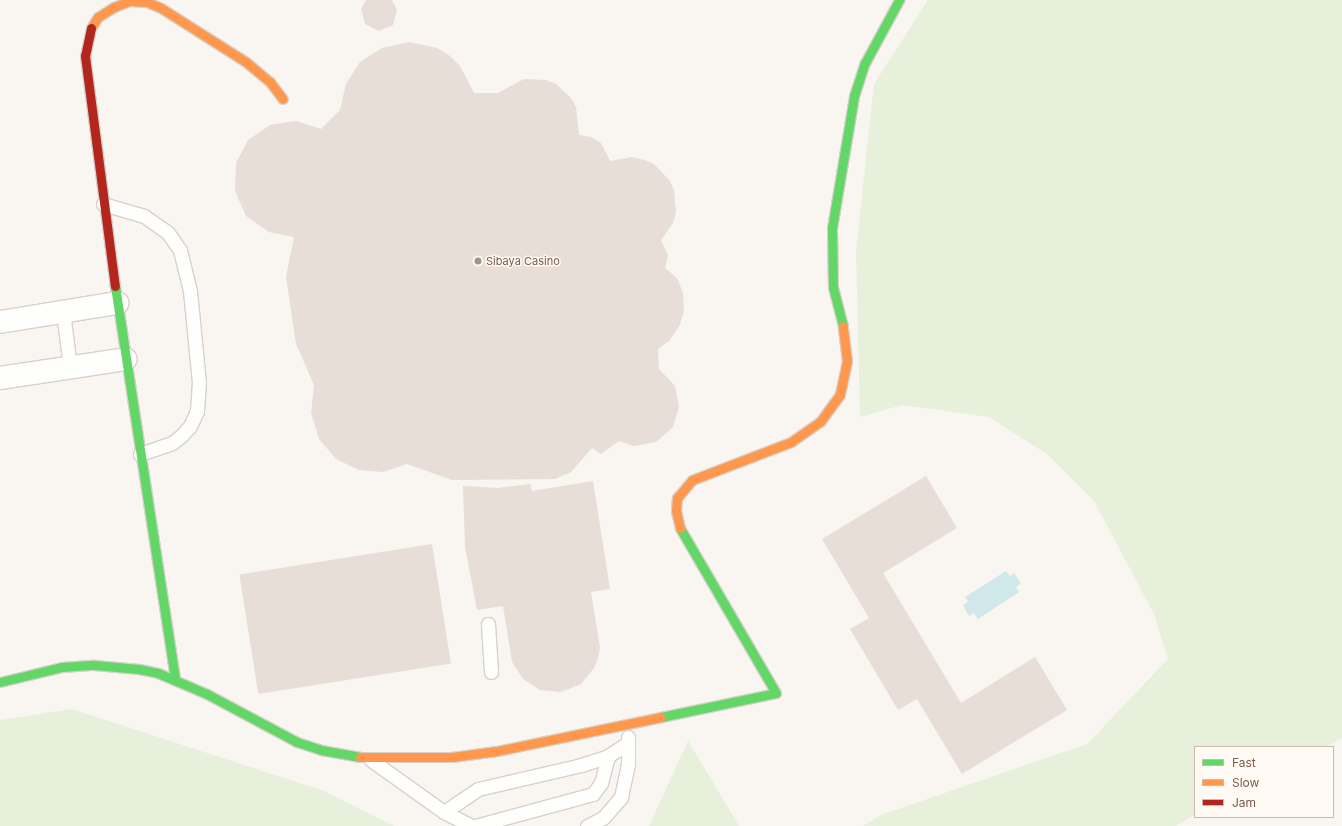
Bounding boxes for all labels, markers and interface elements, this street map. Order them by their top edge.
place label: Sibaya Casino [486,254,560,268]
marker: Sibaya Casino [473,256,483,266]
legend [1194,746,1334,818]
text: Fast [1232,755,1256,770]
text: Slow [1232,775,1259,790]
text: Jam [1232,795,1256,810]

